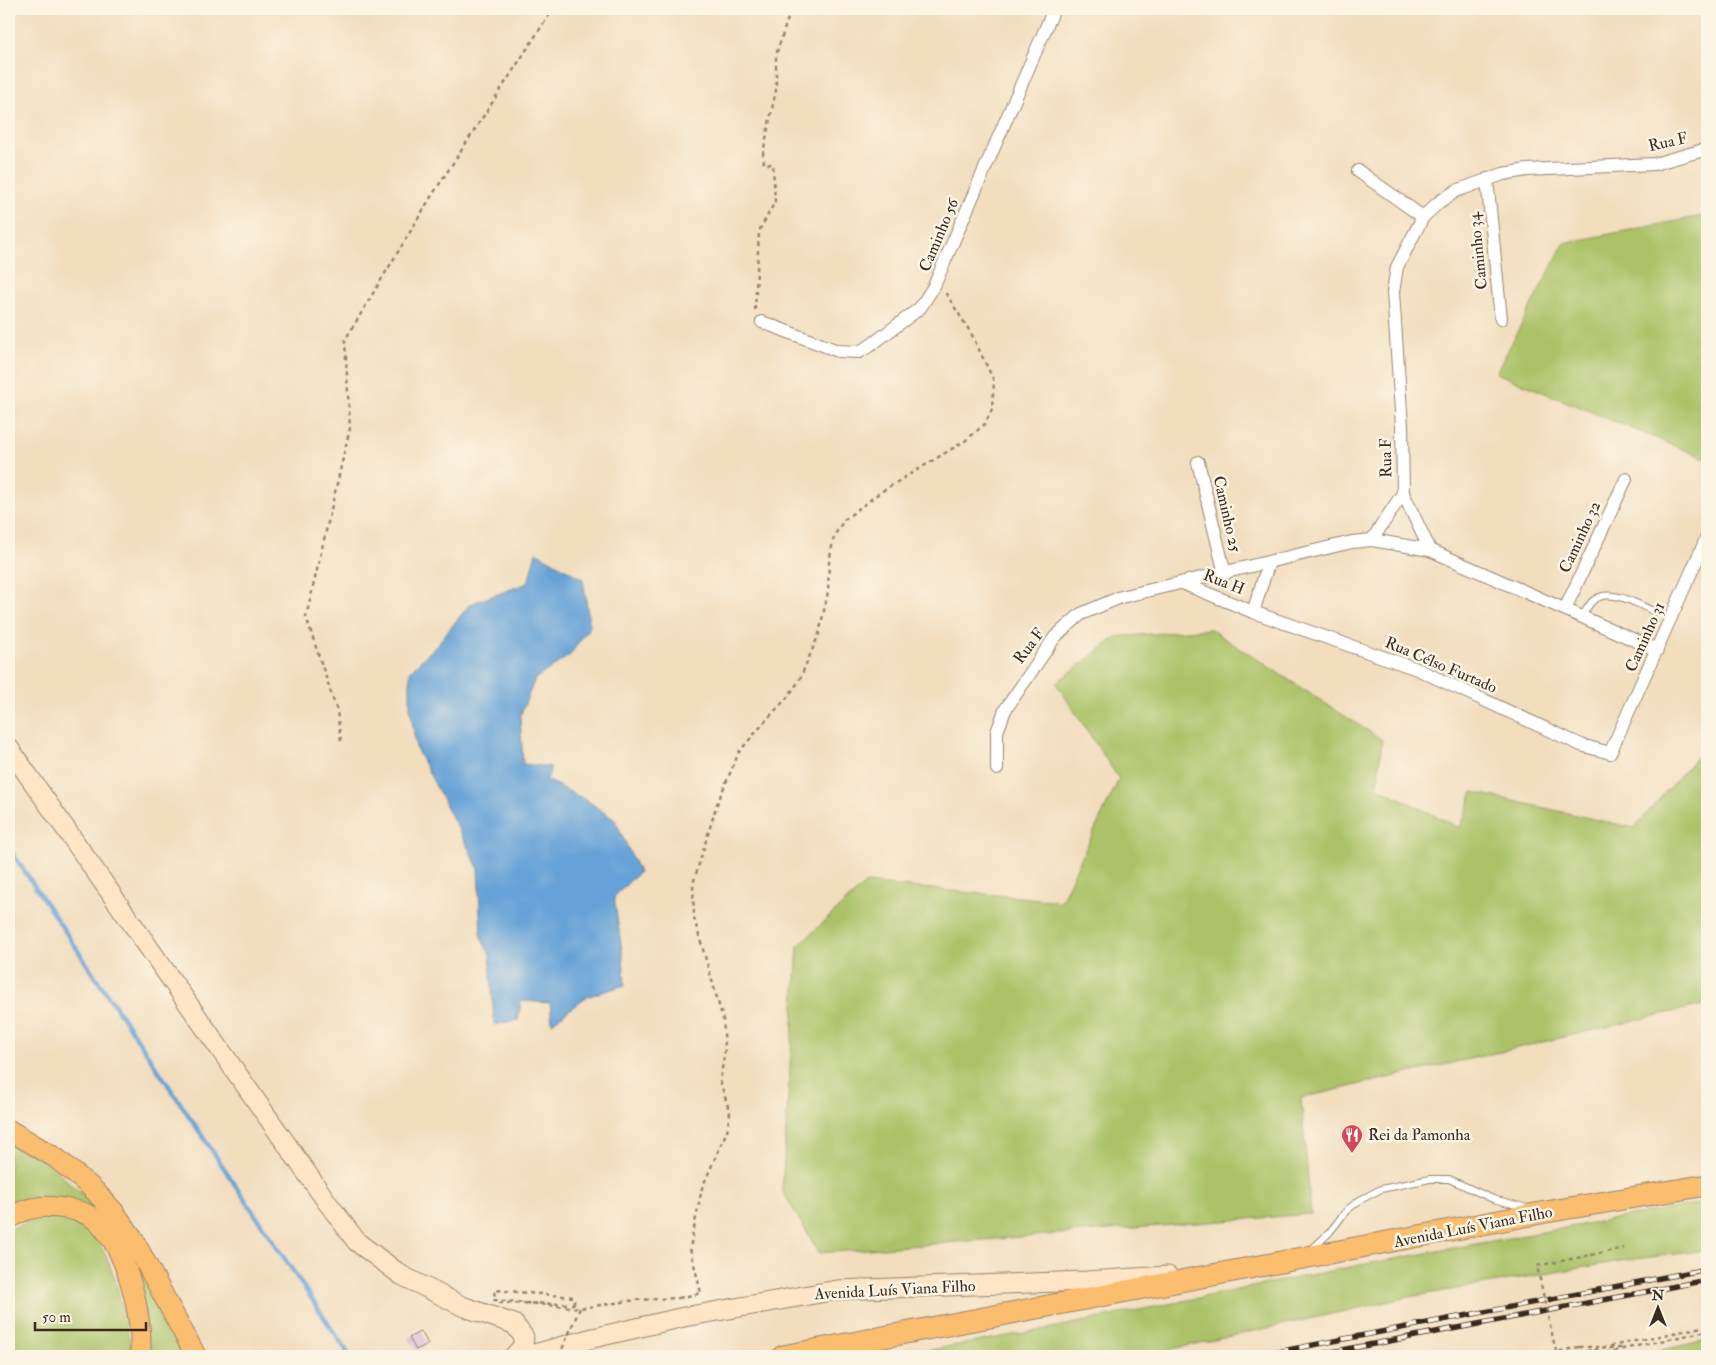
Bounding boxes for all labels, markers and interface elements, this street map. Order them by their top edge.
street label: Rua F [1646,128,1690,156]
street label: Caminho 56 [915,194,964,275]
street label: Caminho 34 [1464,210,1492,290]
street label: Rua F [1376,438,1396,478]
street label: Caminho 25 [1209,474,1245,554]
street label: Caminho 32 [1555,498,1605,576]
street label: Rua H [1200,565,1248,599]
street label: Caminho 31 [1621,599,1669,675]
street label: Rua F [1009,624,1049,668]
street label: Rua Célso Furtado [1382,632,1500,698]
restaurant icon: Rei da Pamonha [1340,1123,1364,1154]
place label: Rei da Pamonha [1368,1125,1471,1145]
street label: Avenida Luís Viana Filho [1391,1202,1554,1252]
street label: Avenida Luís Viana Filho [813,1276,976,1304]
north arrow [1634,1282,1684,1332]
text: N [1651,1287,1665,1304]
scale bar [35,1300,146,1332]
text: 50 m [42,1308,71,1327]

